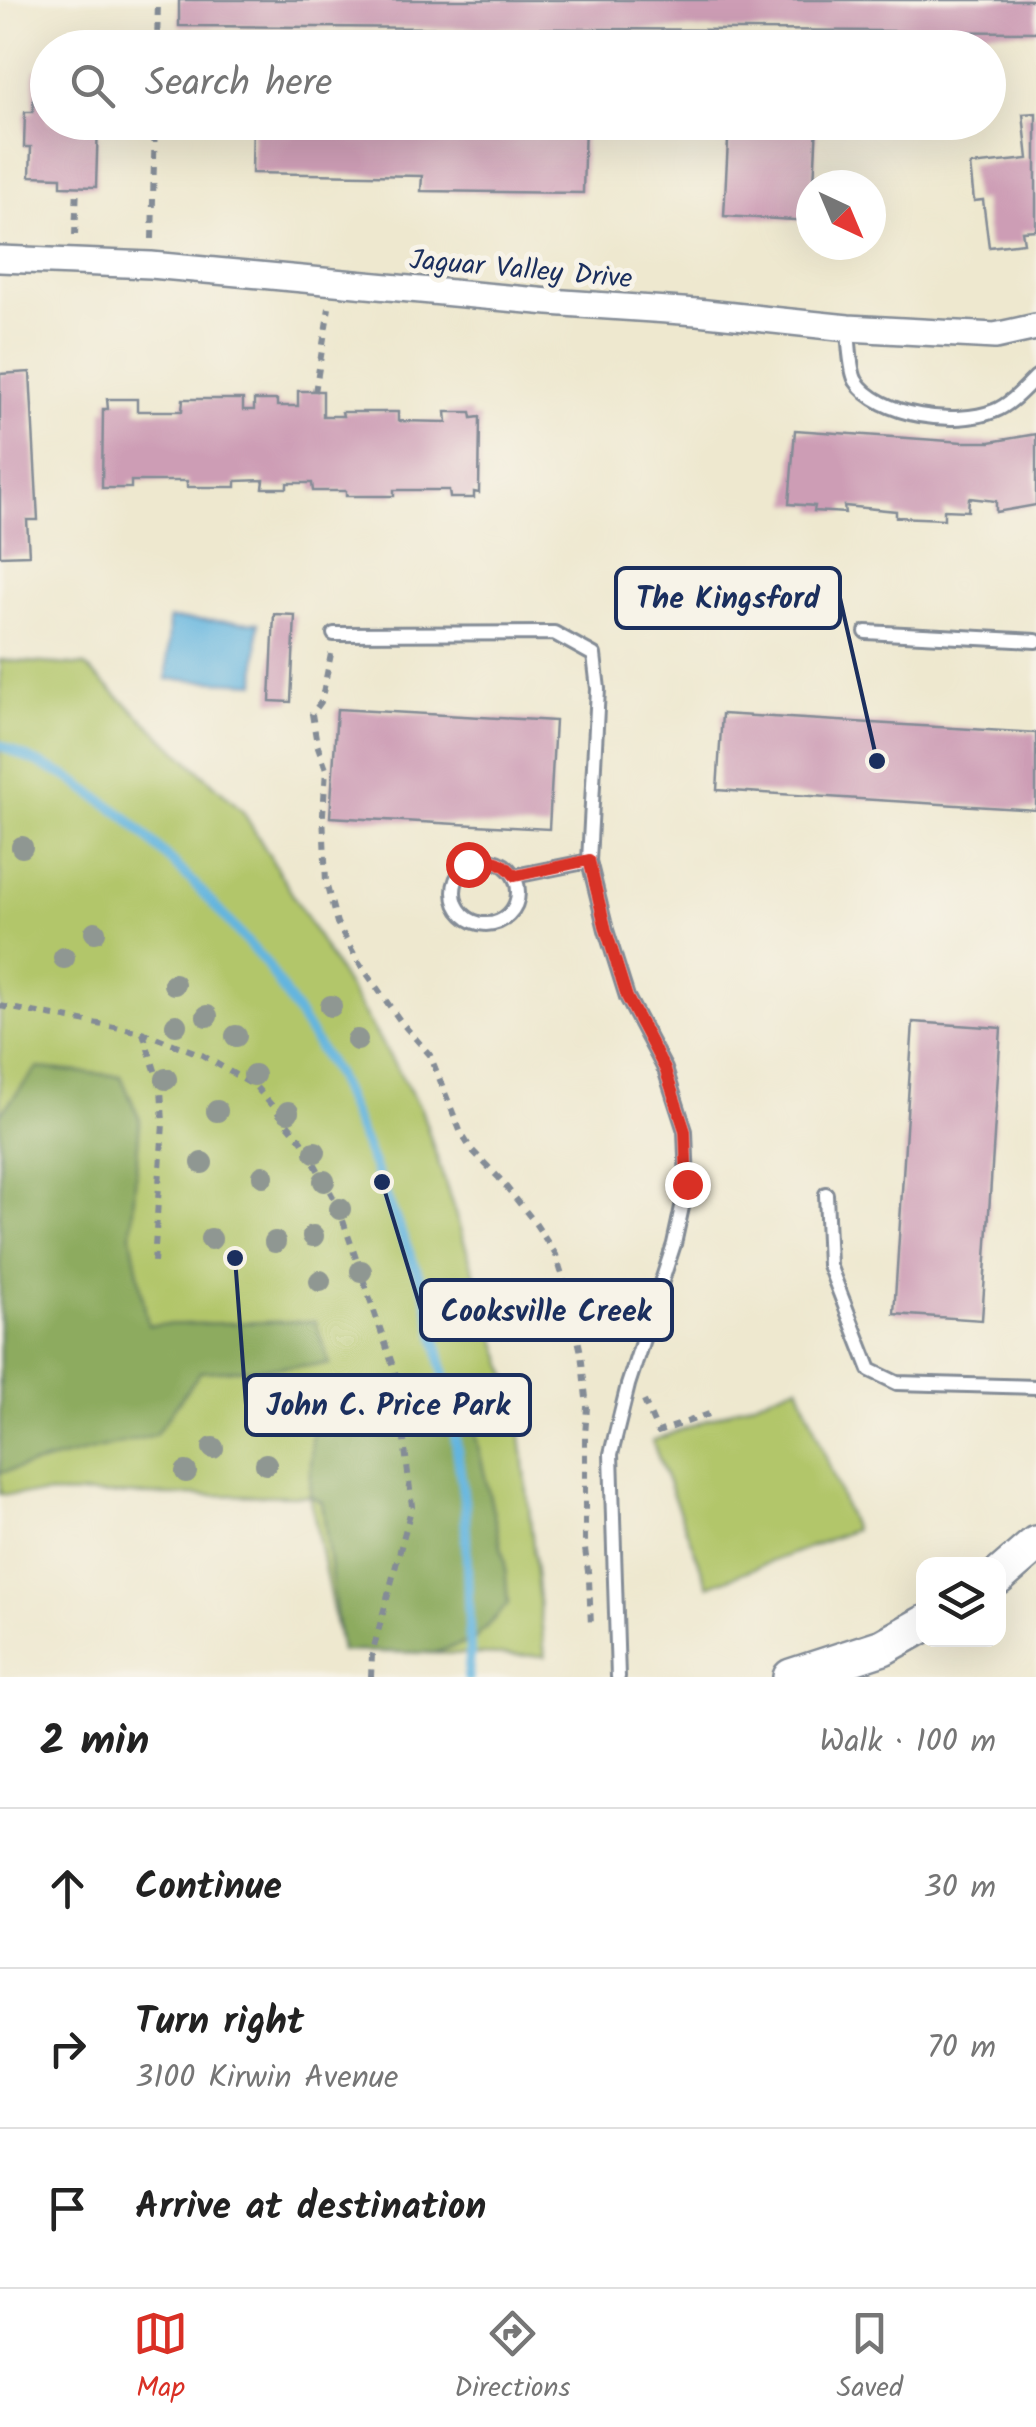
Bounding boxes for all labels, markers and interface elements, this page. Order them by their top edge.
search box [30,30,1006,140]
text: Search here [145,55,332,115]
icon: search [65,58,120,113]
north arrow [796,170,886,260]
street label: Jaguar Valley Drive [407,238,635,303]
callout: The Kingsford [616,568,840,628]
text: The Kingsford [636,576,821,624]
route start [446,842,492,888]
route end [665,1162,711,1208]
callout: Cooksville Creek [421,1280,672,1340]
text: Cooksville Creek [441,1289,653,1337]
callout: John C. Price Park [246,1375,530,1435]
text: John C. Price Park [266,1383,511,1431]
map controls [916,1557,1006,1647]
button: layers [916,1557,1006,1647]
text: 2 min [40,1709,149,1776]
text: Walk · 100 m [820,1717,996,1768]
text: Continue [135,1858,282,1918]
icon: ahead [40,1861,95,1916]
text: 30 m [923,1863,996,1914]
text: Turn right [135,1993,304,2053]
icon: right [40,2021,95,2076]
text: 70 m [927,2023,996,2074]
text: 3100 Kirwin Avenue [135,2053,399,2104]
text: Arrive at destination [135,2178,486,2238]
icon: arrive [40,2181,95,2236]
tab: Map [133,2306,188,2411]
tab: Directions [454,2306,570,2411]
tab: Saved [837,2306,903,2411]

